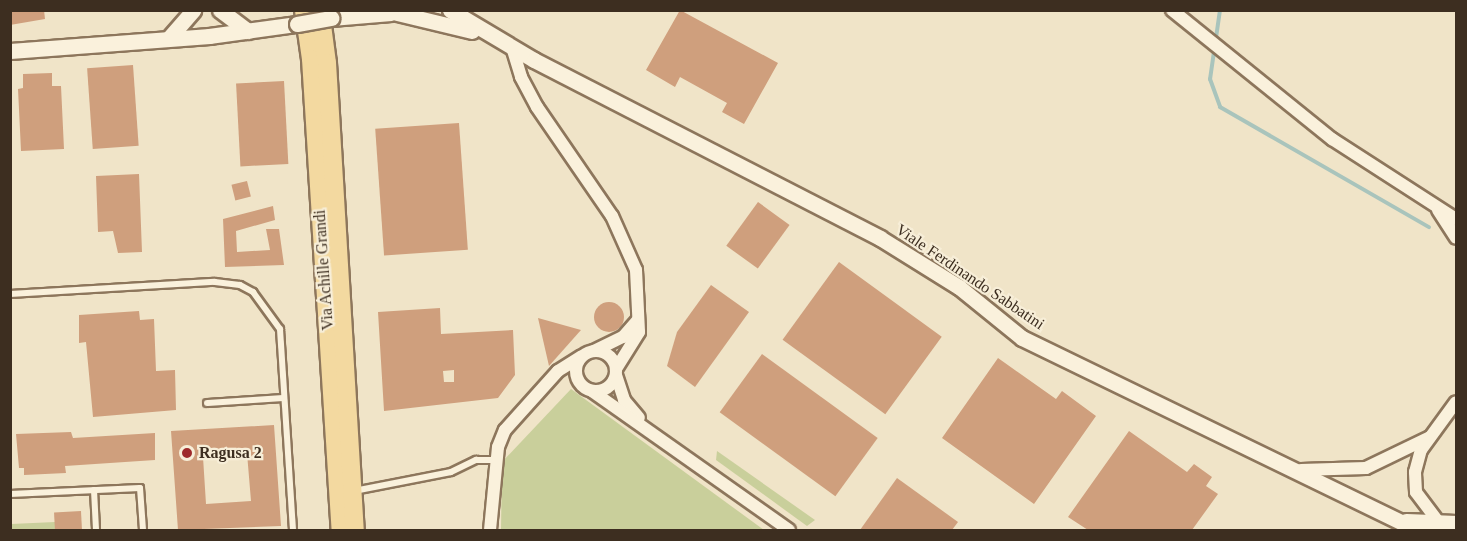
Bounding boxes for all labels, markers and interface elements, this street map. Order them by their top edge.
street label: Via Achille Grandi [310,209,338,331]
street label: Viale Ferdinando Sabbatini [892,220,1048,334]
place label: Ragusa 2 [199,443,262,463]
marker: Ragusa 2 [180,446,194,460]

